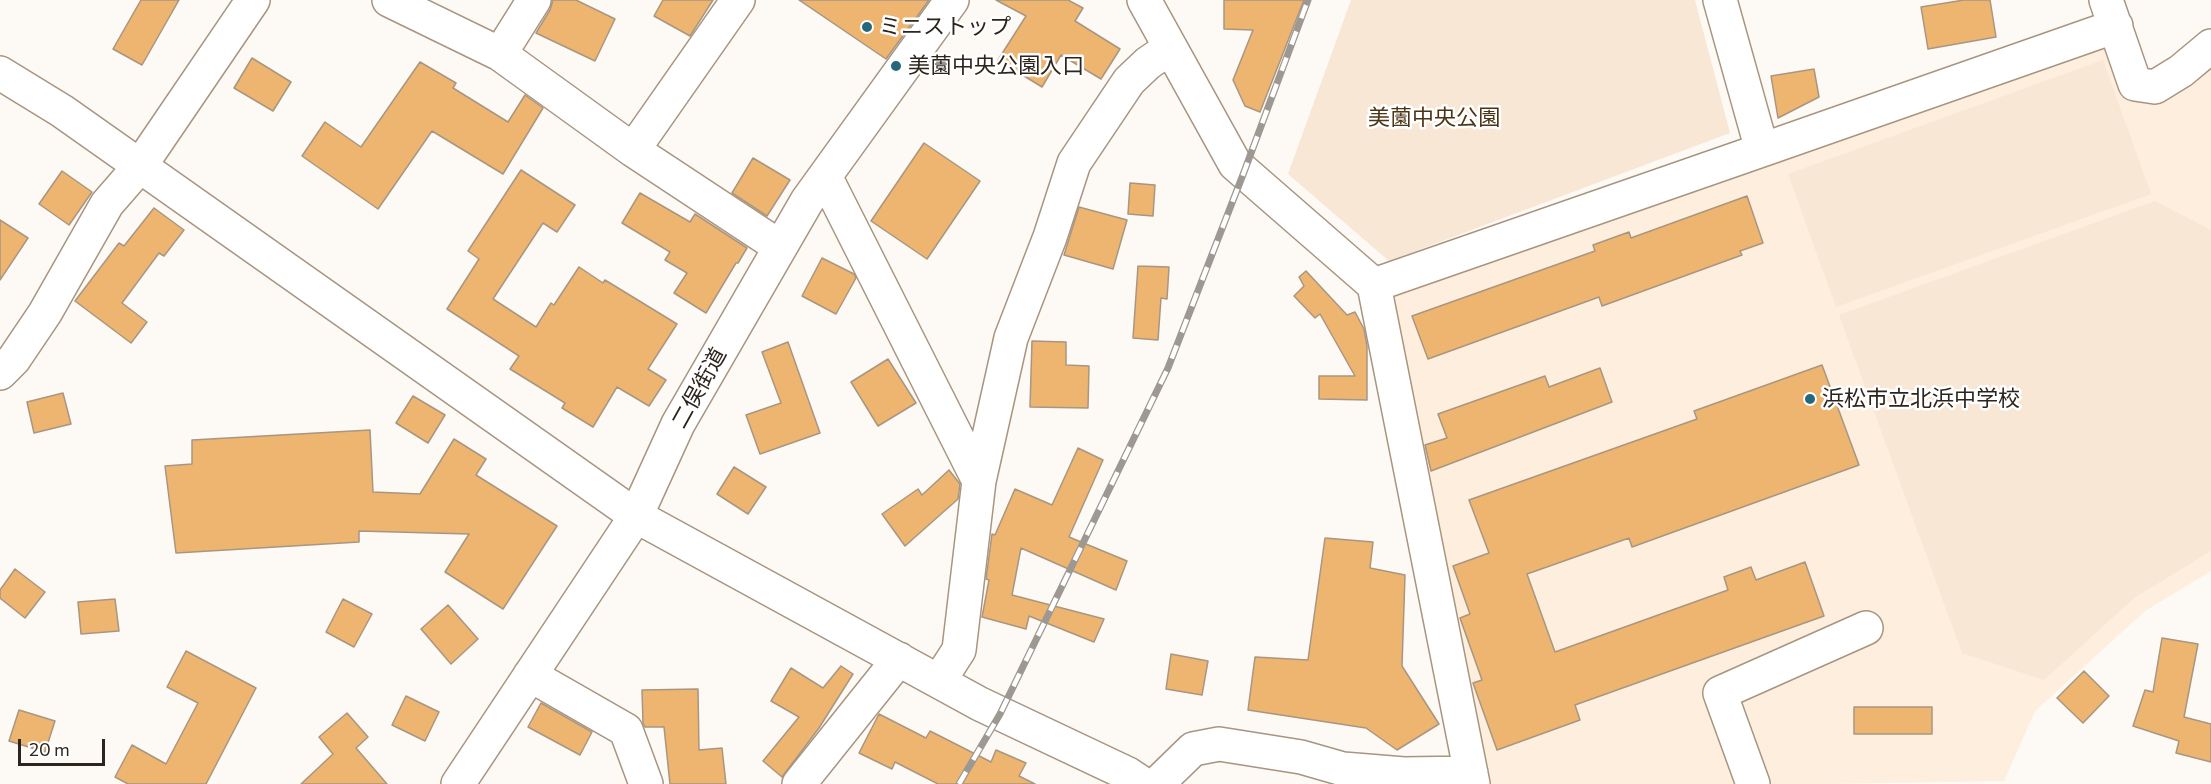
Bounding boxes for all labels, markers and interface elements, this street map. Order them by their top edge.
place label: ミニストップ [879,14,1011,40]
marker: ミニストップ [860,20,874,34]
place label: 美薗中央公園入口 [908,53,1084,79]
marker: 美薗中央公園入口 [889,59,903,73]
park label: 美薗中央公園 [1368,105,1500,131]
street label: 二俣街道 [666,343,732,433]
place label: 浜松市立北浜中学校 [1822,386,2020,412]
marker: 浜松市立北浜中学校 [1803,392,1817,406]
scale bar [21,727,108,765]
text: 20 m [29,738,70,760]

